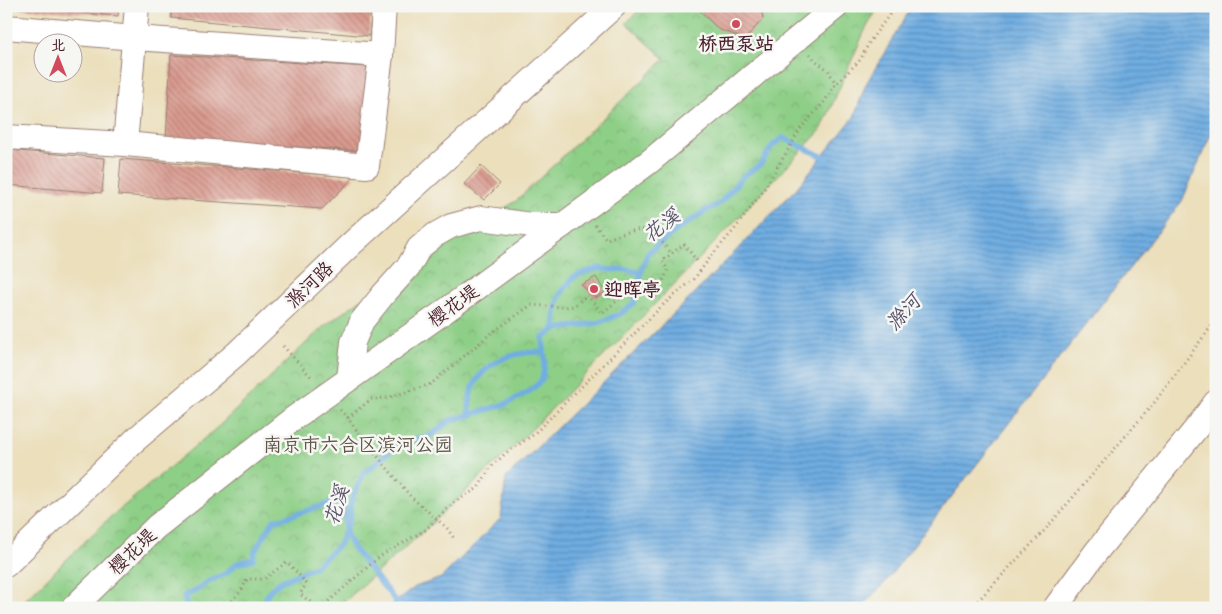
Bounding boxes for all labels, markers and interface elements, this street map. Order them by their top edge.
marker: 桥西泵站 [730,18,742,30]
place label: 桥西泵站 [698,31,774,58]
north arrow [32,32,82,82]
text: 北 [51,36,65,56]
water label: 花溪 [637,202,687,249]
street label: 滁河路 [280,256,340,315]
place label: 迎晖亭 [604,277,661,304]
street label: 樱花堤 [423,279,485,334]
marker: 迎晖亭 [588,283,600,295]
water label: 滁河 [880,286,930,337]
park label: 南京市六合区滨河公园 [263,432,453,459]
water label: 花溪 [317,481,357,529]
street label: 樱花堤 [103,523,163,582]

